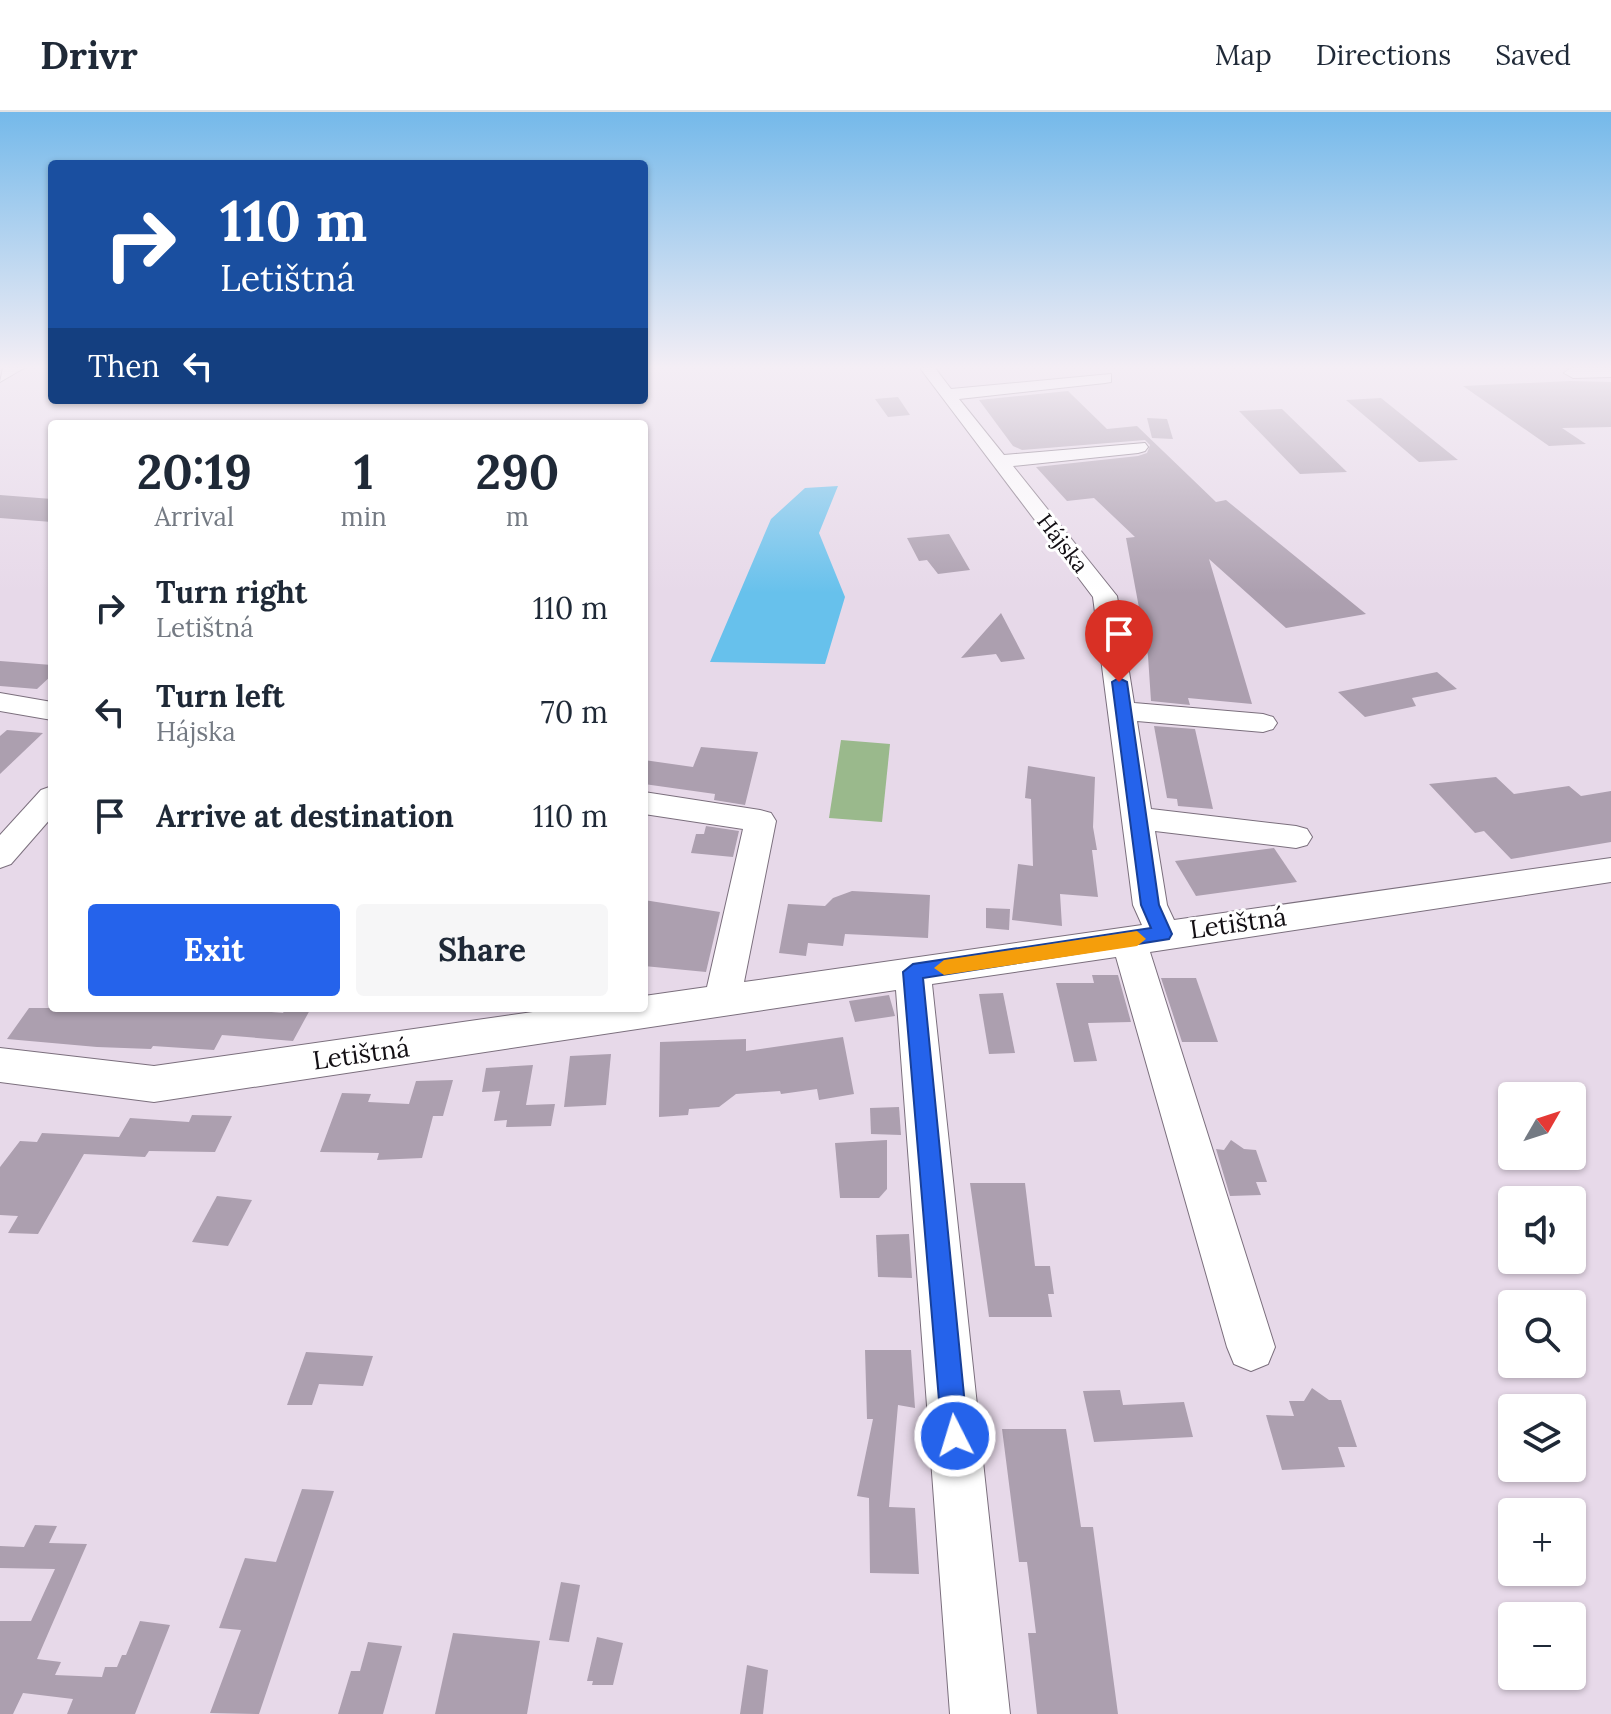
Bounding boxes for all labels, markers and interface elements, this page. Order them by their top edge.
text: Drivr [40,31,138,79]
text: Map [1215,37,1272,73]
text: Directions [1316,37,1451,73]
text: Saved [1495,37,1571,73]
text: 110 m [220,185,367,256]
icon: right [88,192,192,296]
text: Letištná [220,255,355,301]
icon: left [176,344,220,388]
text: Then [88,347,160,385]
text: 20:19 [137,441,252,502]
text: 1 [354,441,373,502]
text: 290 [476,441,559,502]
text: Arrival [155,500,234,533]
text: min [341,500,387,533]
text: m [506,500,529,533]
street label: Hájska [1031,508,1095,578]
text: Turn right [156,573,307,611]
icon: right [88,586,132,630]
text: 110 m [533,589,608,627]
pin [1085,600,1153,682]
text: Letištná [156,611,254,644]
icon: arrive [1097,612,1141,656]
text: Turn left [156,677,284,715]
icon: left [88,690,132,734]
text: 70 m [541,693,608,731]
text: Hájska [156,715,236,748]
icon: arrive [88,794,132,838]
text: Arrive at destination [156,797,454,835]
text: 110 m [533,797,608,835]
street label: Letištná [1187,899,1289,946]
button: Exit [88,904,340,996]
button: Share [356,904,608,996]
street label: Letištná [310,1030,412,1077]
north arrow [1498,1082,1586,1170]
map controls [1498,1082,1586,1690]
button: sound [1498,1186,1586,1274]
button: search [1498,1290,1586,1378]
position arrow [913,1394,997,1478]
button: layers [1498,1394,1586,1482]
button: + [1498,1498,1586,1586]
button: − [1498,1602,1586,1690]

